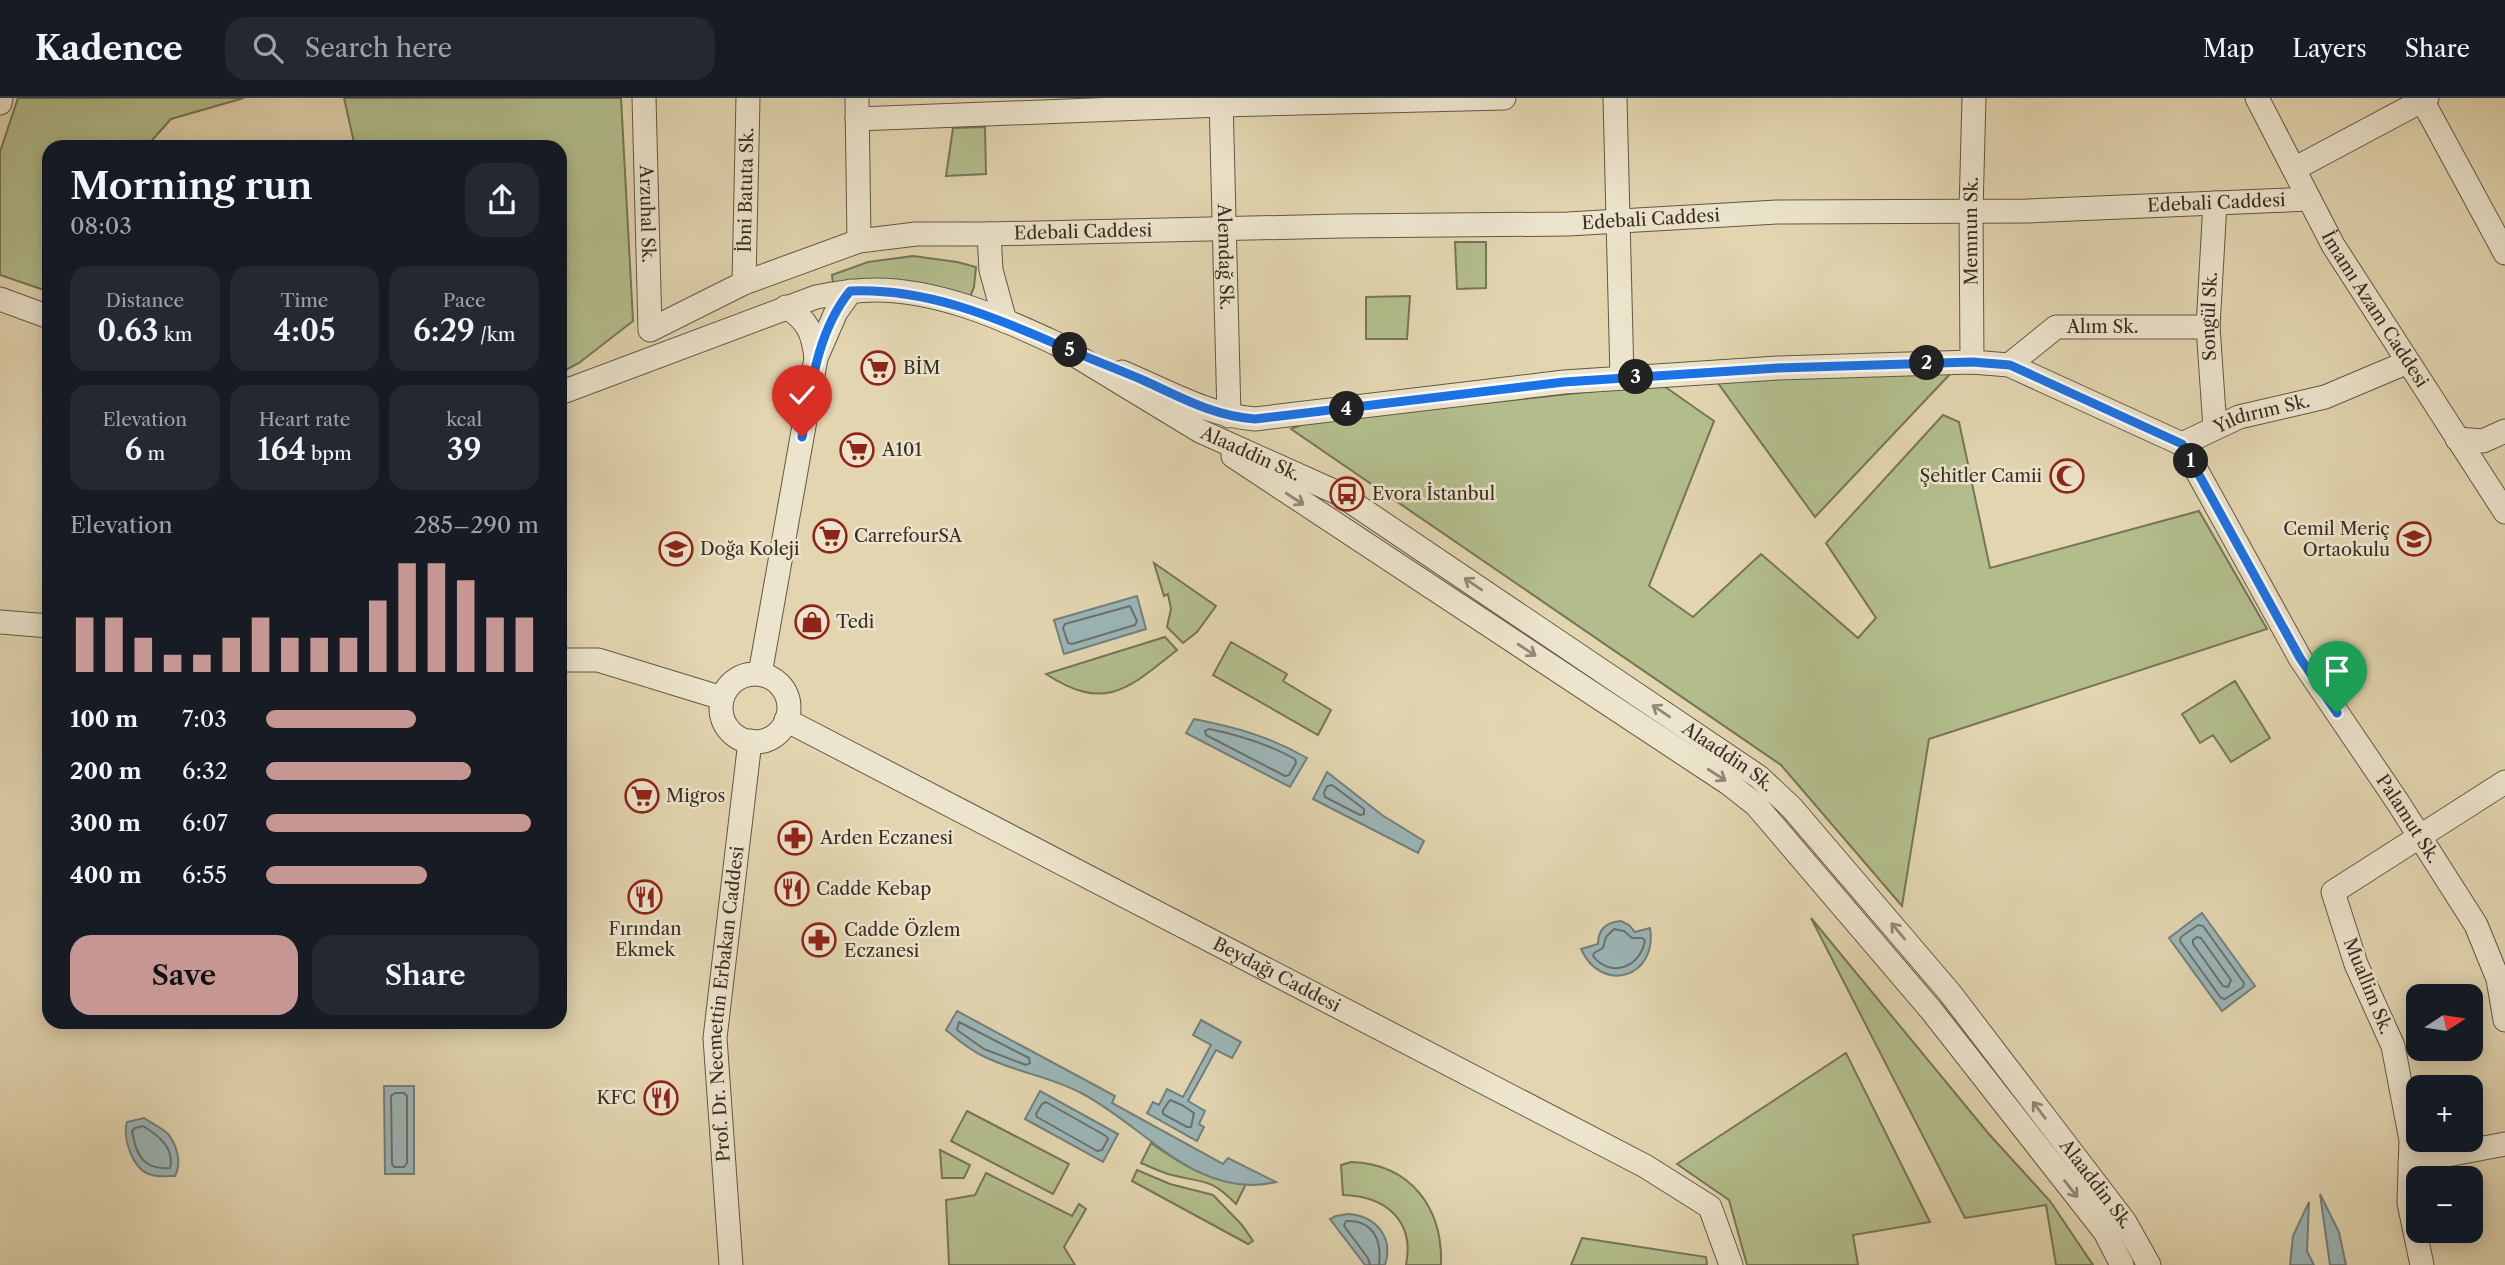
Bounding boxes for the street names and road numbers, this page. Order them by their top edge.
street label: İbni Batuta Sk. [733,127,758,253]
street label: Arzuhal Sk. [635,164,659,263]
street label: Memnun Sk. [1960,176,1983,286]
street label: Edebali Caddesi [2147,189,2286,217]
street label: Alemdağ Sk. [1213,203,1237,310]
street label: Edebali Caddesi [1581,204,1721,234]
street label: Edebali Caddesi [1014,219,1153,244]
street label: İmamı Azam Caddesi [2317,227,2433,392]
street label: Songül Sk. [2197,271,2222,362]
street label: Alım Sk. [2066,316,2138,338]
street label: Yıldırım Sk. [2209,390,2312,439]
street label: Alaaddin Sk. [1196,421,1304,486]
street label: Alaaddin Sk. [1677,717,1779,796]
street label: Palamut Sk. [2371,770,2445,867]
street label: Prof. Dr. Necmettin Erbakan Caddesi [704,844,749,1163]
street label: Beydağı Caddesi [1209,933,1345,1017]
street label: Muallim Sk. [2339,935,2397,1037]
street label: Alaaddin Sk. [2054,1134,2138,1233]

